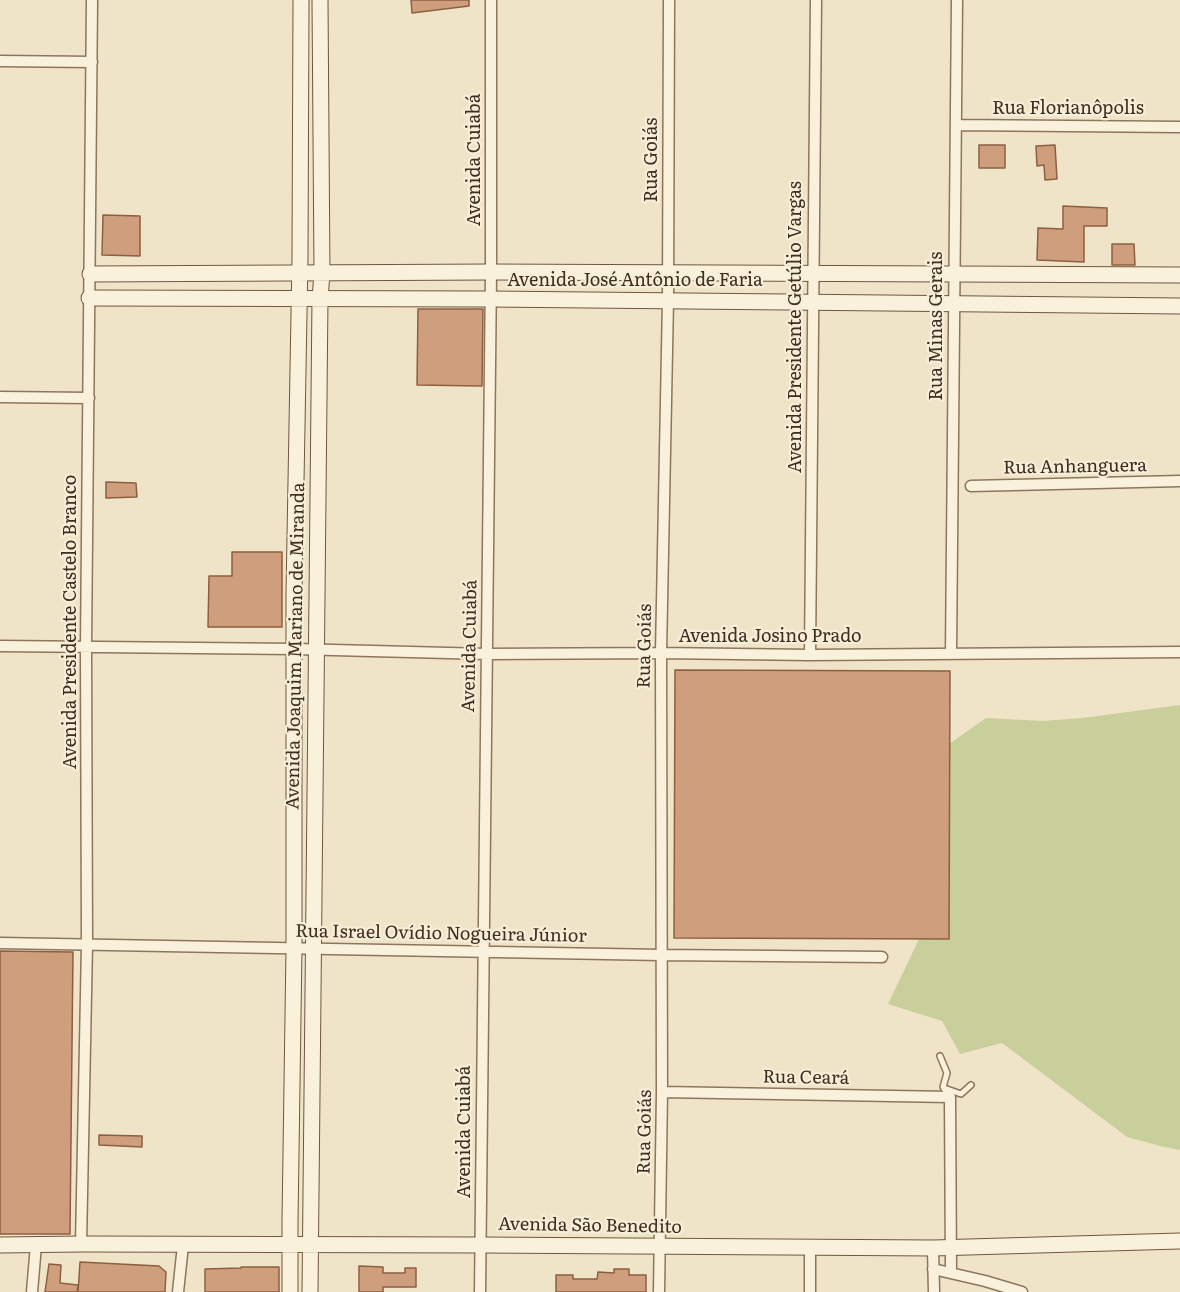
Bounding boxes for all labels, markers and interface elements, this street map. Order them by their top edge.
street label: Avenida Cuiabá [464,94,486,226]
street label: Rua Florianôpolis [992,98,1144,120]
street label: Rua Goiás [641,118,663,202]
street label: Avenida Presidente Getúlio Vargas [785,181,807,473]
street label: Rua Minas Gerais [926,251,948,401]
street label: Avenida José Antônio de Faria [507,270,763,292]
street label: Rua Anhanguera [1003,455,1147,479]
street label: Avenida Presidente Castelo Branco [60,475,82,769]
street label: Avenida Joaquim Mariano de Miranda [282,482,310,810]
street label: Avenida Cuiabá [458,579,482,713]
street label: Rua Goiás [633,603,657,689]
street label: Avenida Josino Prado [678,626,862,648]
street label: Rua Israel Ovídio Nogueira Júnior [295,921,587,947]
street label: Avenida Cuiabá [454,1066,476,1198]
street label: Rua Ceará [763,1066,849,1090]
street label: Rua Goiás [633,1089,657,1175]
street label: Avenida São Benedito [498,1214,682,1238]

